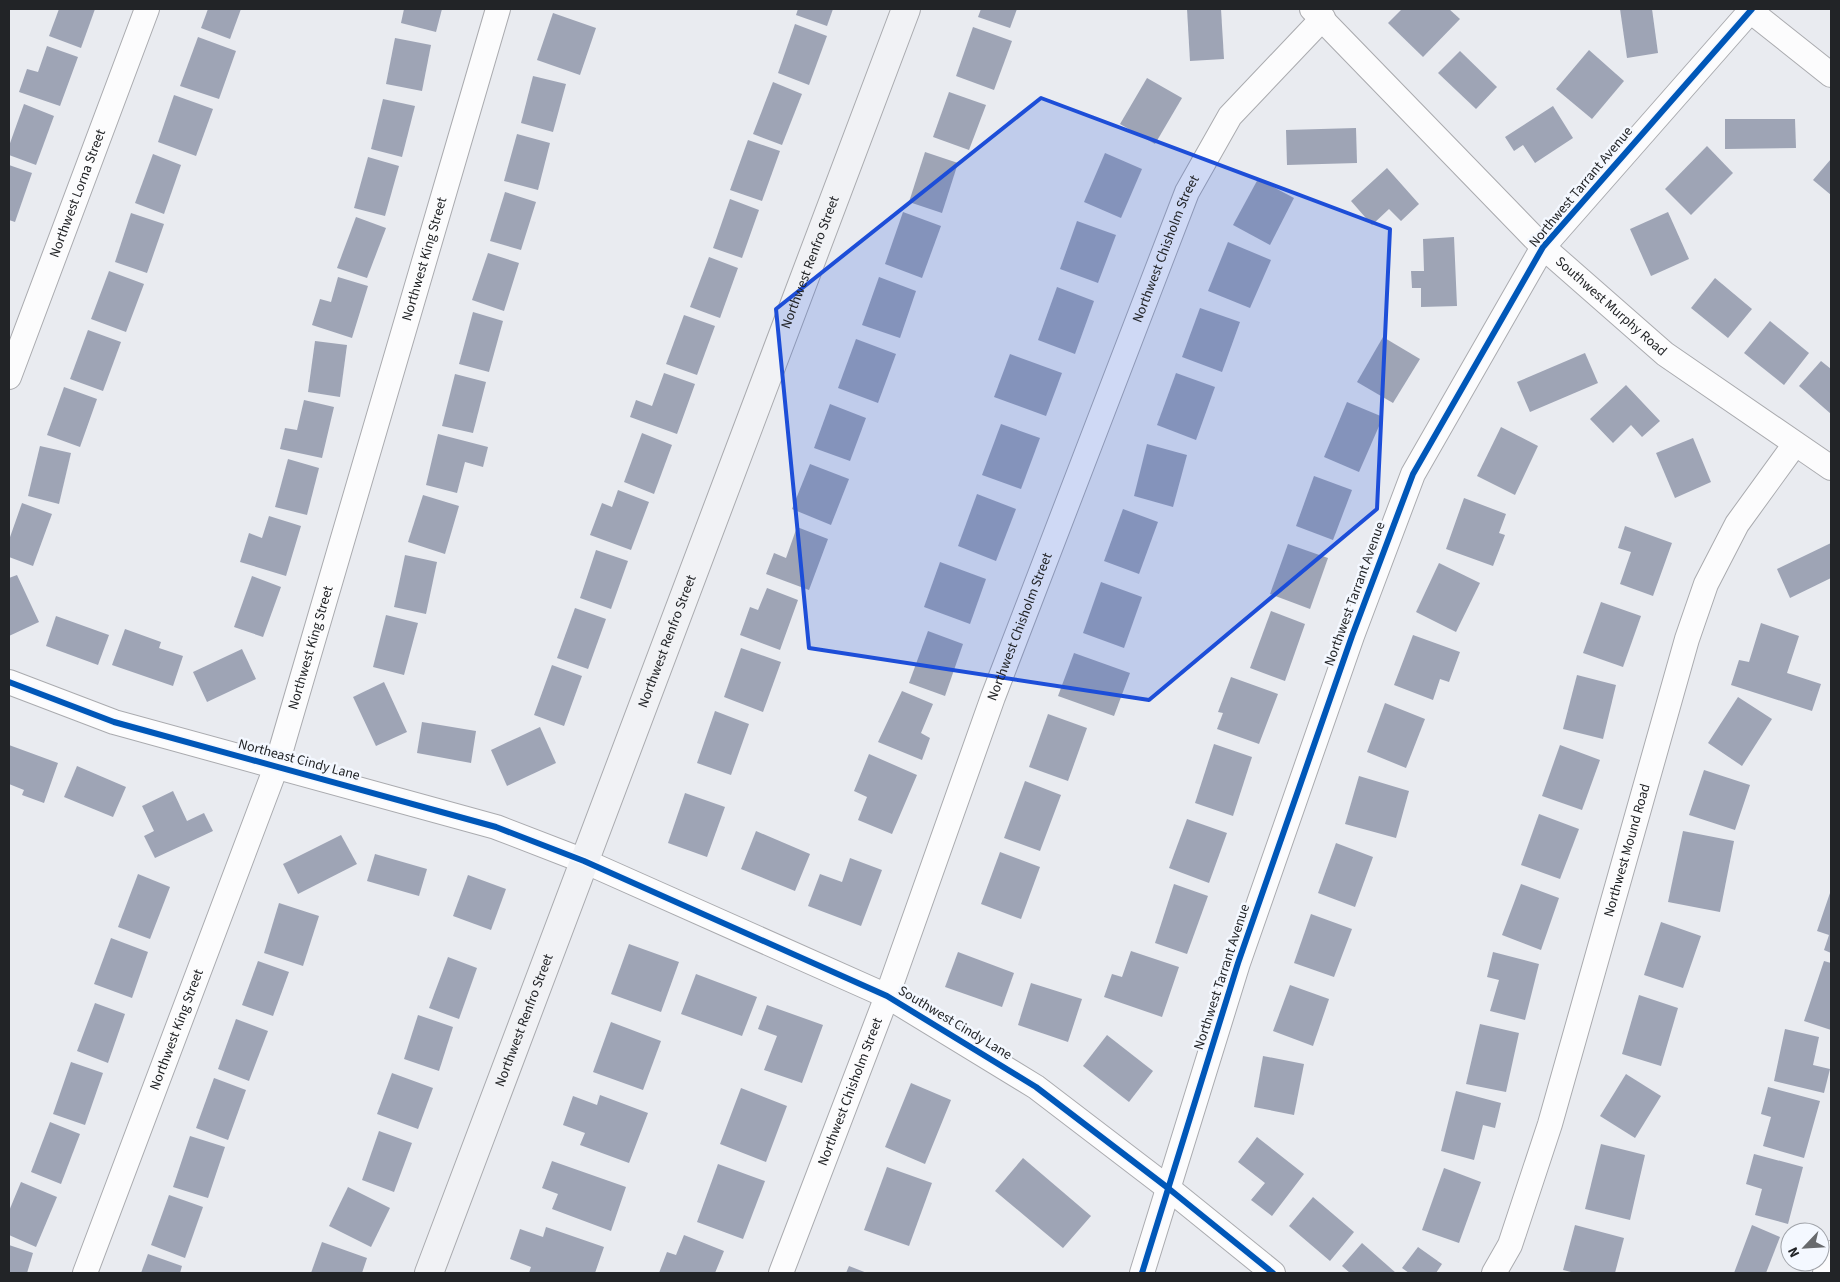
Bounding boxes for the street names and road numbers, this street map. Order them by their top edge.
street label: Northwest Tarrant Avenue [1524,122,1638,252]
street label: Northwest Lorna Street [45,126,111,261]
street label: Northwest Chisholm Street [1128,171,1205,326]
street label: Northwest Renfro Street [776,193,845,332]
street label: Northwest King Street [397,195,452,324]
street label: Southwest Murphy Road [1551,252,1671,361]
street label: Northwest Tarrant Avenue [1320,519,1390,669]
street label: Northwest Chisholm Street [982,550,1058,704]
street label: Northwest Renfro Street [633,572,702,711]
street label: Northwest King Street [283,583,339,712]
street label: Northeast Cindy Lane [236,734,362,786]
street label: Northwest Mound Road [1599,781,1656,919]
street label: Northwest Tarrant Avenue [1189,901,1255,1052]
street label: Northwest Renfro Street [490,951,559,1090]
street label: Northwest King Street [145,966,209,1093]
street label: Southwest Cindy Lane [894,981,1016,1065]
street label: Northwest Chisholm Street [813,1015,888,1169]

